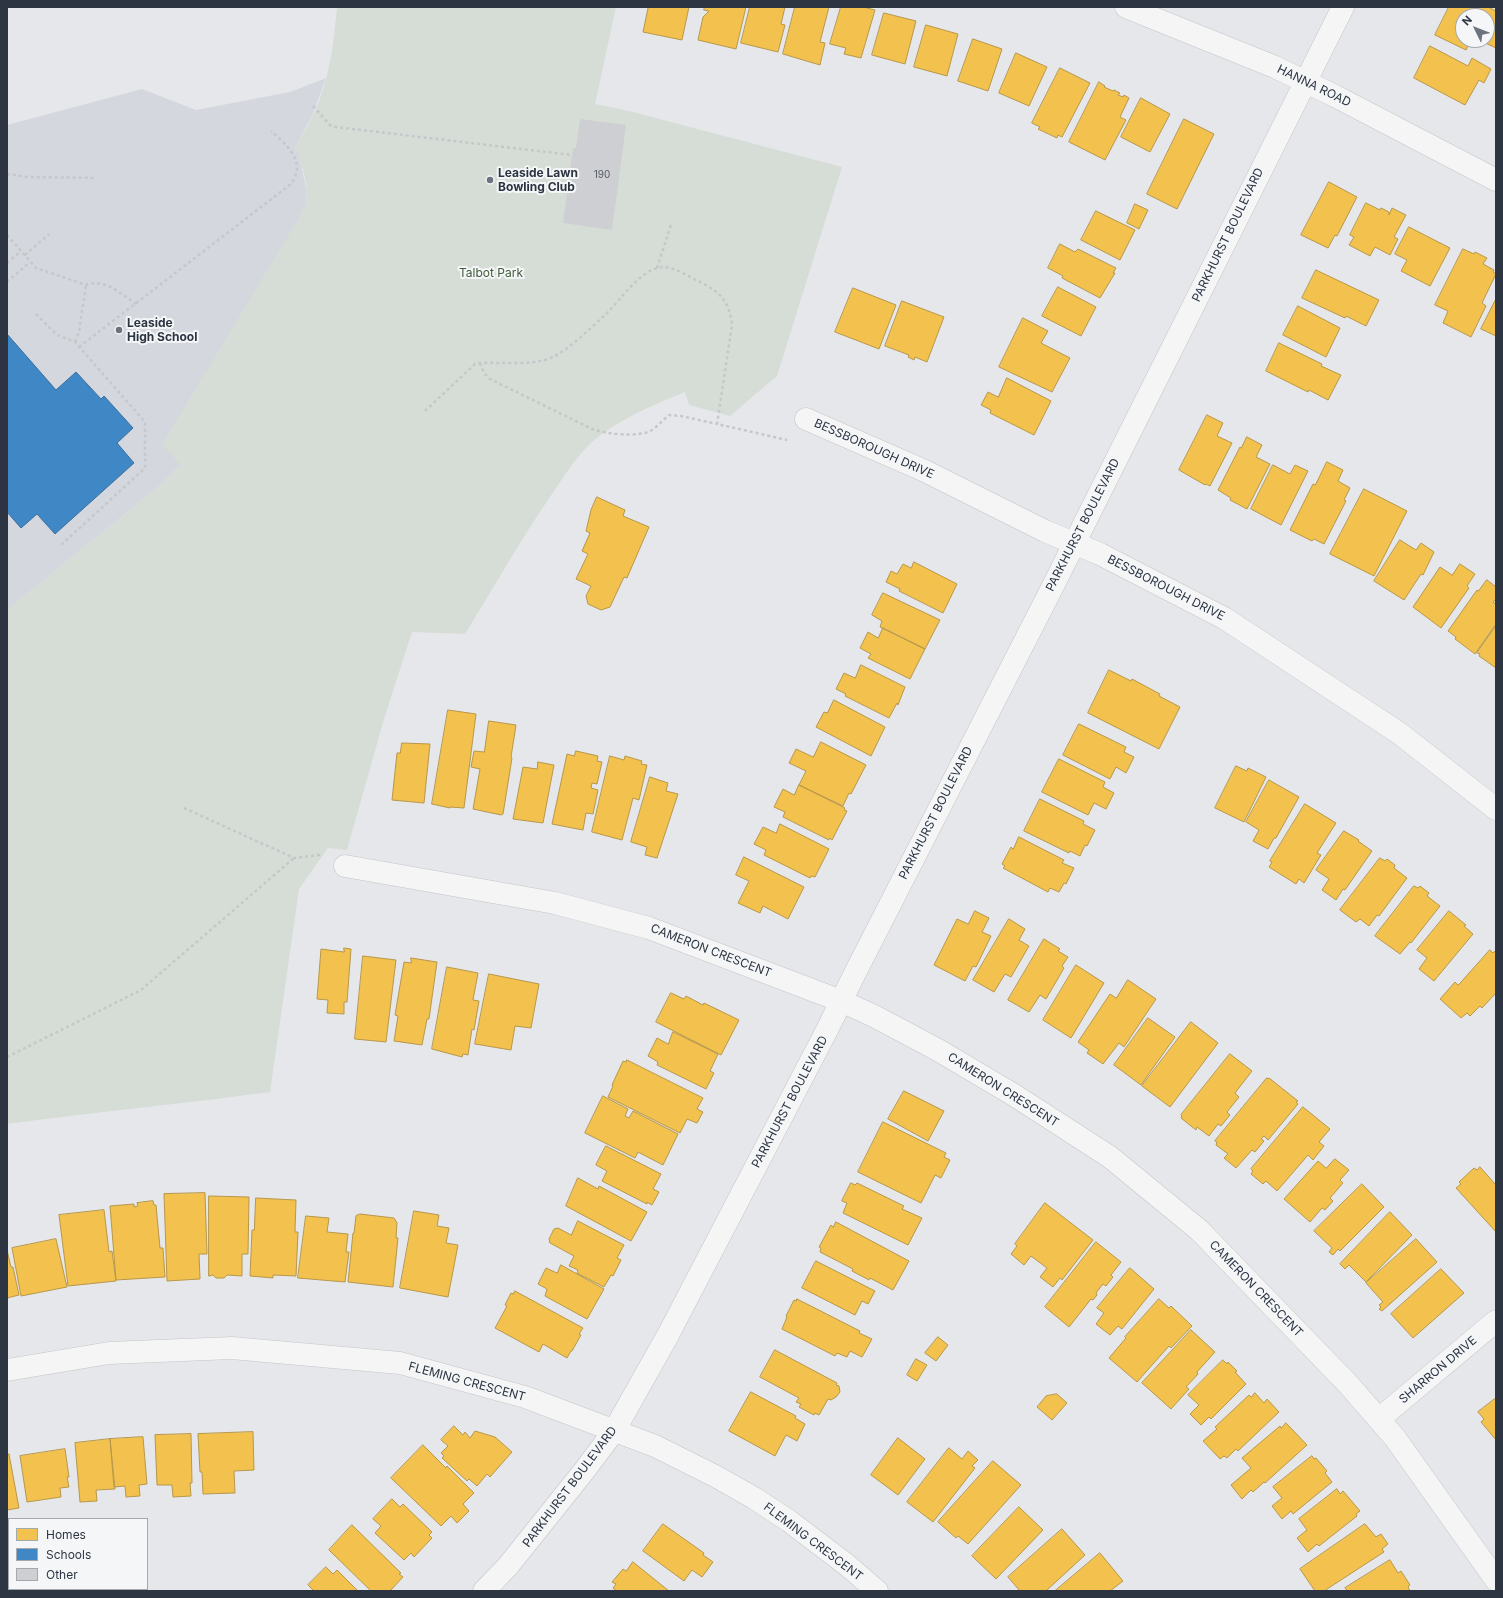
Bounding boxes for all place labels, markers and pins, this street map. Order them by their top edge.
place label: Leaside Lawn Bowling Club [498,166,578,194]
marker: Leaside Lawn Bowling Club [485,175,495,185]
place label: Leaside High School [127,316,197,344]
marker: Leaside High School [114,325,124,335]

